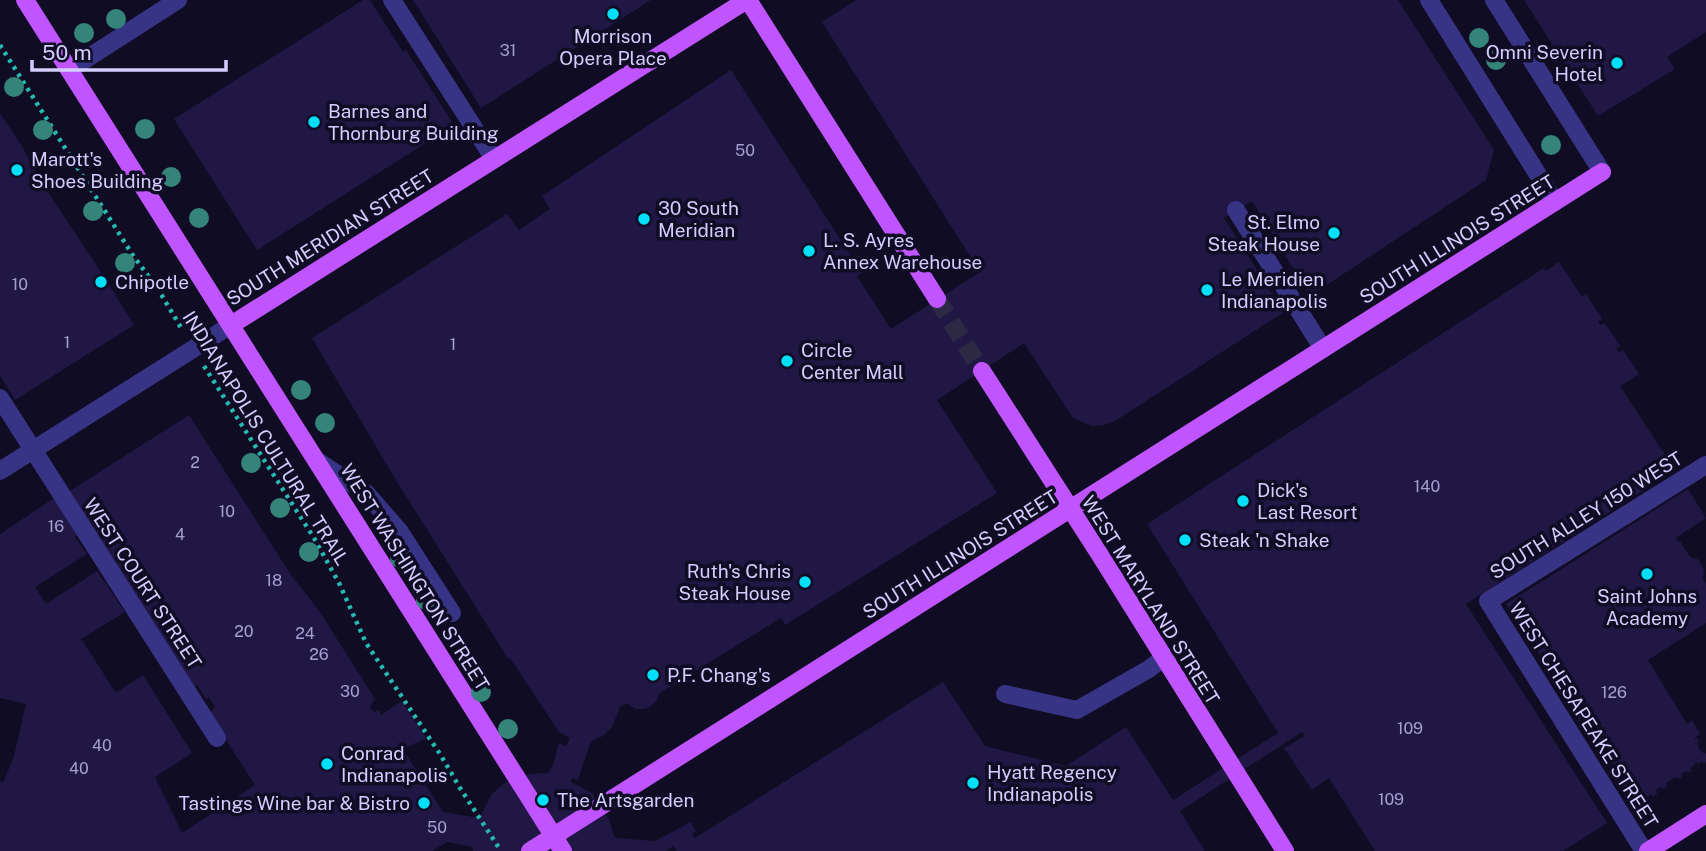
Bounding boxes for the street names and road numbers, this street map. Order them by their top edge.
street label: SOUTH MERIDIAN STREET [223,164,437,310]
street label: SOUTH ILLINOIS STREET [1356,170,1558,308]
street label: INDIANAPOLIS CULTURAL TRAIL [178,307,354,569]
street label: SOUTH ALLEY 150 WEST [1486,447,1686,583]
street label: WEST WASHINGTON STREET [336,460,494,694]
street label: SOUTH ILLINOIS STREET [859,485,1061,623]
street label: WEST MARYLAND STREET [1078,492,1224,708]
street label: WEST COURT STREET [80,494,206,672]
street label: WEST CHESAPEAKE STREET [1505,598,1663,832]

